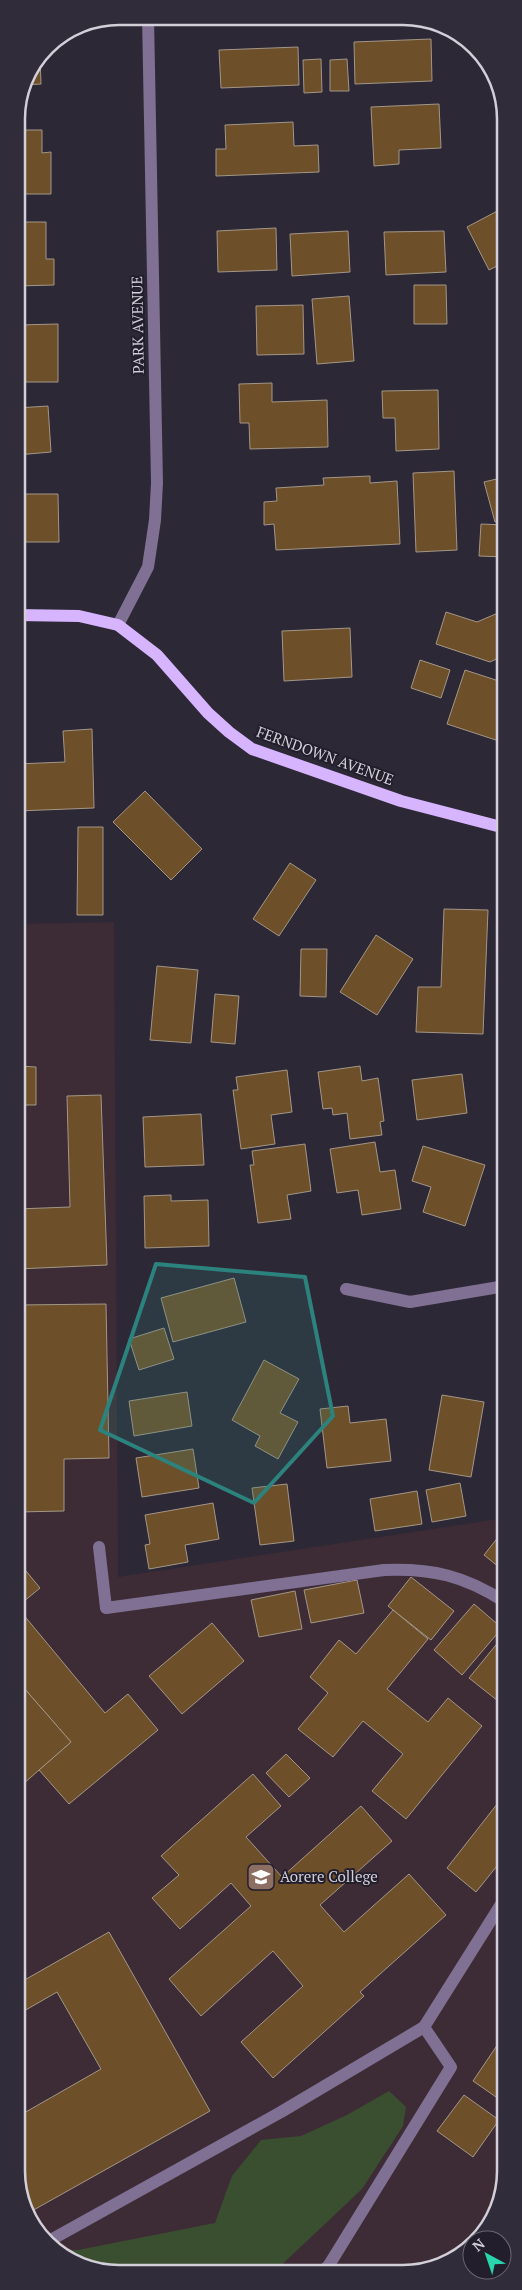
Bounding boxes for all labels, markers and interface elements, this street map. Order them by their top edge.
street label: PARK AVENUE [126,276,148,374]
street label: FERNDOWN AVENUE [254,721,397,789]
school or university icon: Aorere College [246,1862,276,1892]
place label: Aorere College [280,1866,378,1886]
north arrow [462,2230,512,2280]
text: N [468,2234,489,2255]

